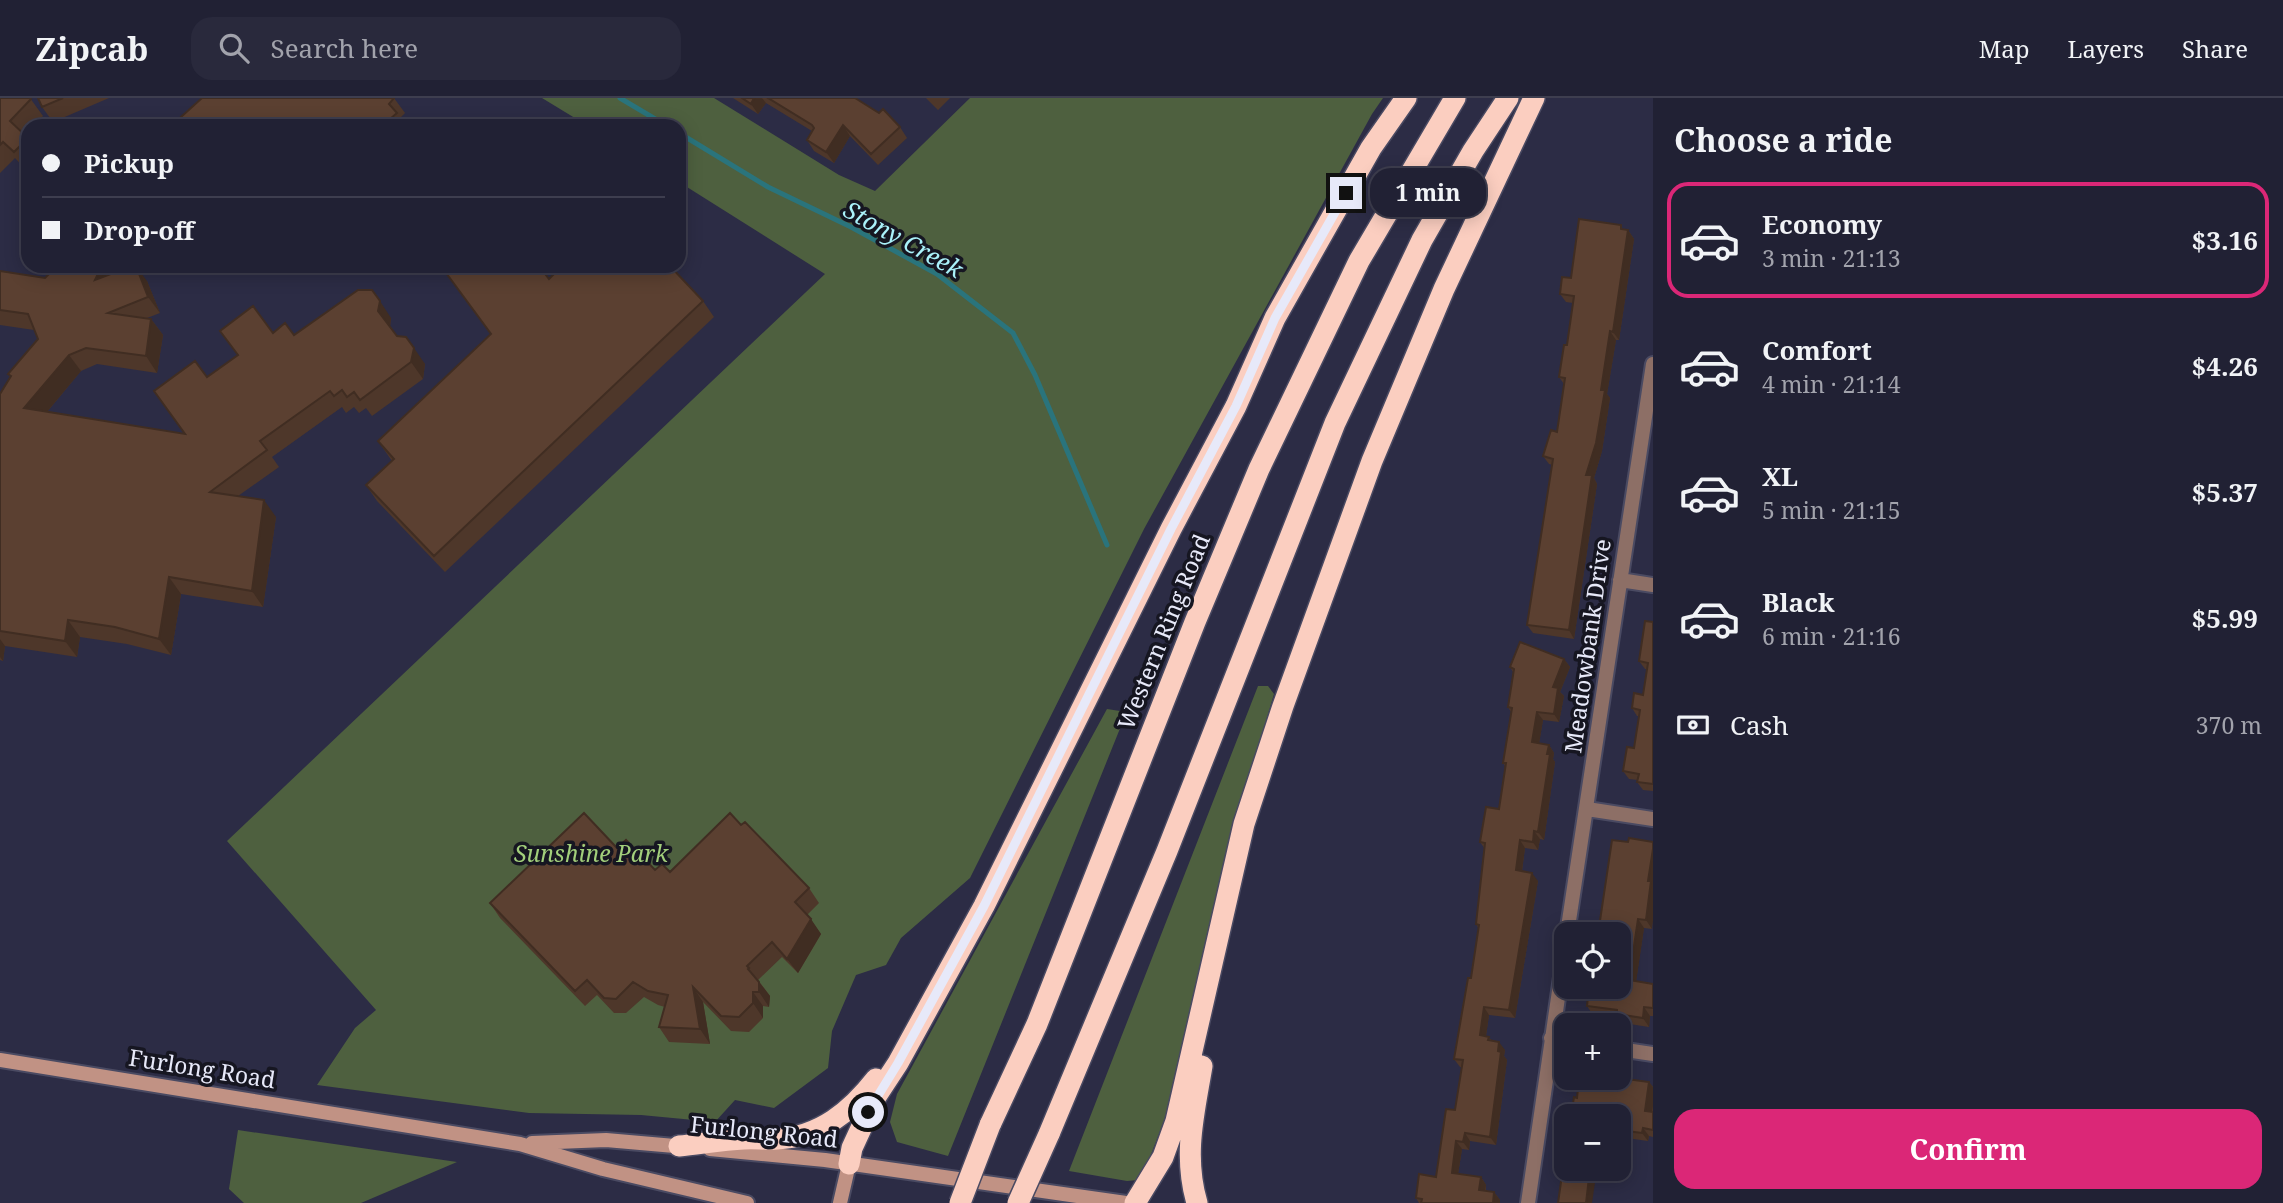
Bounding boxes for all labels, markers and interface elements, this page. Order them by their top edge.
search box [191,17,681,80]
text: Zipcab [35,26,149,71]
icon: search [215,29,253,67]
text: Search here [271,30,418,66]
text: Map [1979,32,2030,65]
text: Layers [2068,32,2144,65]
text: Share [2182,32,2248,65]
text: Choose a ride [1674,118,1893,161]
text: Pickup [84,145,174,181]
callout: 1 min [1370,168,1486,217]
text: 1 min [1395,176,1461,208]
route end [1330,177,1362,209]
water label: Stony Creek [838,192,970,286]
text: Economy [1762,206,1882,242]
icon: car [1678,209,1741,272]
text: Drop-off [84,212,194,248]
text: $3.16 [2192,222,2258,258]
text: 3 min · 21:13 [1762,242,1900,274]
text: Comfort [1762,332,1872,368]
icon: car [1678,335,1741,398]
text: $4.26 [2192,348,2258,384]
text: 4 min · 21:14 [1762,368,1900,400]
text: XL [1762,458,1798,494]
icon: car [1678,461,1741,524]
text: $5.37 [2192,474,2258,510]
text: 5 min · 21:15 [1762,494,1900,526]
street label: Western Ring Road [1109,529,1217,734]
street label: Meadowbank Drive [1556,537,1618,755]
text: Black [1762,584,1835,620]
icon: car [1678,587,1741,650]
text: $5.99 [2192,600,2258,636]
text: 6 min · 21:16 [1762,620,1900,652]
icon: cash [1674,706,1712,744]
text: Cash [1730,707,1789,743]
text: 370 m [2196,709,2262,741]
park label: Sunshine Park [514,837,669,869]
map controls [1554,922,1631,1181]
button: locate [1554,922,1631,999]
button: + [1554,1013,1631,1090]
street label: Furlong Road [127,1041,278,1095]
route start [852,1096,884,1128]
button: − [1554,1104,1631,1181]
street label: Furlong Road [689,1107,839,1155]
button: Confirm [1674,1109,2262,1189]

